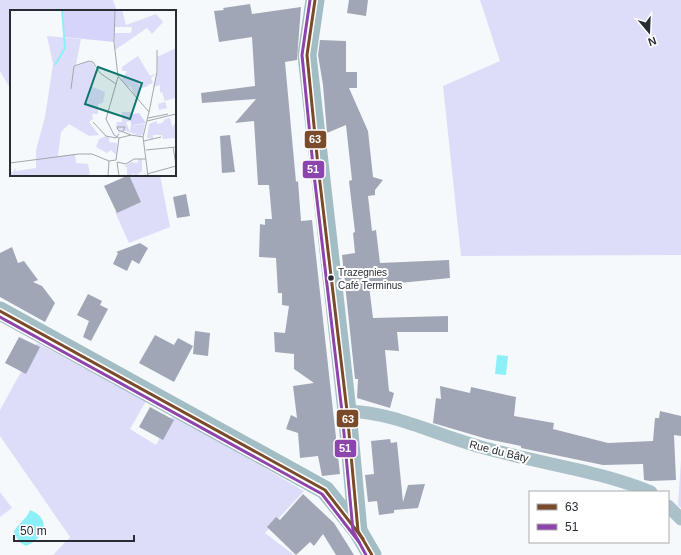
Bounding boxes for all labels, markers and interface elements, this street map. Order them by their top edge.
inset map [10,10,176,176]
north arrow [629,12,669,52]
text: N [646,34,658,48]
line badge: 63 [304,130,327,149]
text: 63 [309,133,321,145]
line badge: 51 [302,160,325,179]
text: 51 [307,163,319,175]
place label: Trazegnies Café Terminus [338,267,402,291]
marker: Trazegnies Café Terminus [326,273,336,283]
line badge: 63 [336,409,359,428]
text: 63 [342,413,354,425]
street label: Rue du Bâty [468,438,530,464]
line badge: 51 [334,439,357,458]
text: 51 [339,442,351,454]
legend [529,491,669,543]
text: 63 [565,500,579,514]
scale bar [14,517,134,543]
text: 51 [565,520,579,534]
text: 50 m [20,524,47,538]

